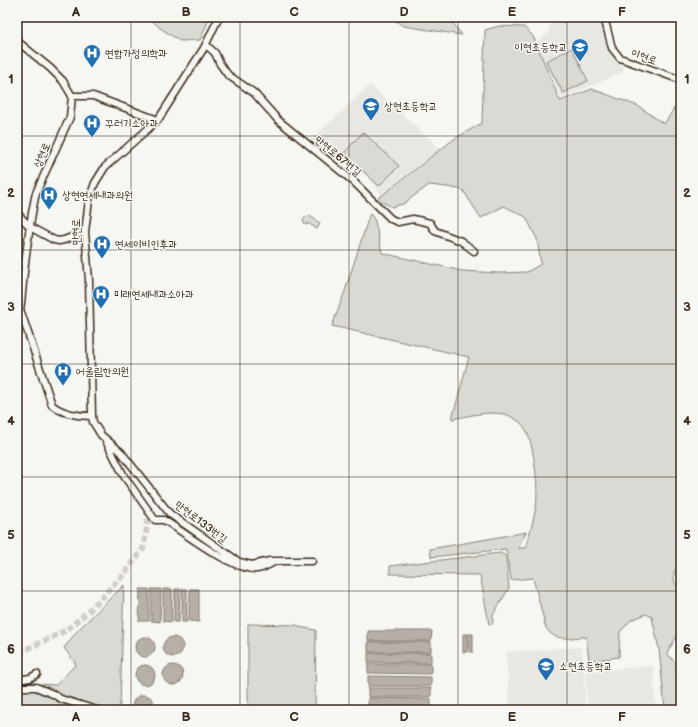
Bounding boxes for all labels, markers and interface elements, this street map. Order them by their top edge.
text: A [71,4,80,20]
text: B [181,4,191,20]
text: C [289,4,299,20]
text: D [399,4,409,20]
text: E [508,4,517,20]
text: F [618,4,626,20]
school or university icon: 이현초등학교 [570,37,590,62]
place label: 이현초등학교 [514,41,567,54]
hospital icon: 연합가정의학과 [82,43,102,68]
street label: 이현로 [629,46,659,68]
place label: 연합가정의학과 [105,47,167,60]
text: 1 [8,71,14,87]
text: 1 [684,71,690,87]
school or university icon: 상현초등학교 [361,96,381,121]
place label: 상현초등학교 [384,100,437,113]
hospital icon: 꾸러기소아과 [82,113,102,138]
place label: 꾸러기소아과 [105,117,158,130]
street label: 만현로67번길 [312,133,364,179]
street label: 상현로 [31,140,53,170]
text: 2 [7,185,15,201]
hospital icon: 상현연세내과의원 [39,185,59,210]
text: 2 [683,185,691,201]
place label: 상현연세내과의원 [62,189,133,202]
street label: 만현로 [70,219,83,245]
hospital icon: 연세이비인후과 [92,234,112,259]
place label: 연세이비인후과 [115,238,177,251]
hospital icon: 미래연세내과소아과 [91,284,111,309]
place label: 미래연세내과소아과 [114,288,194,301]
text: 3 [7,299,15,315]
text: 3 [683,299,691,315]
hospital icon: 어울림한의원 [53,361,73,386]
place label: 어울림한의원 [76,365,129,378]
text: 4 [7,413,15,429]
text: 4 [683,413,691,429]
street label: 만현로133번길 [172,498,230,546]
text: 5 [7,527,15,543]
text: 5 [683,527,691,543]
text: 6 [7,641,15,657]
text: 6 [683,641,691,657]
school or university icon: 소현초등학교 [536,656,556,681]
place label: 소현초등학교 [559,660,612,673]
text: A [71,709,80,725]
text: B [181,709,191,725]
text: C [289,709,299,725]
text: D [399,709,409,725]
text: E [508,709,517,725]
text: F [618,709,626,725]

